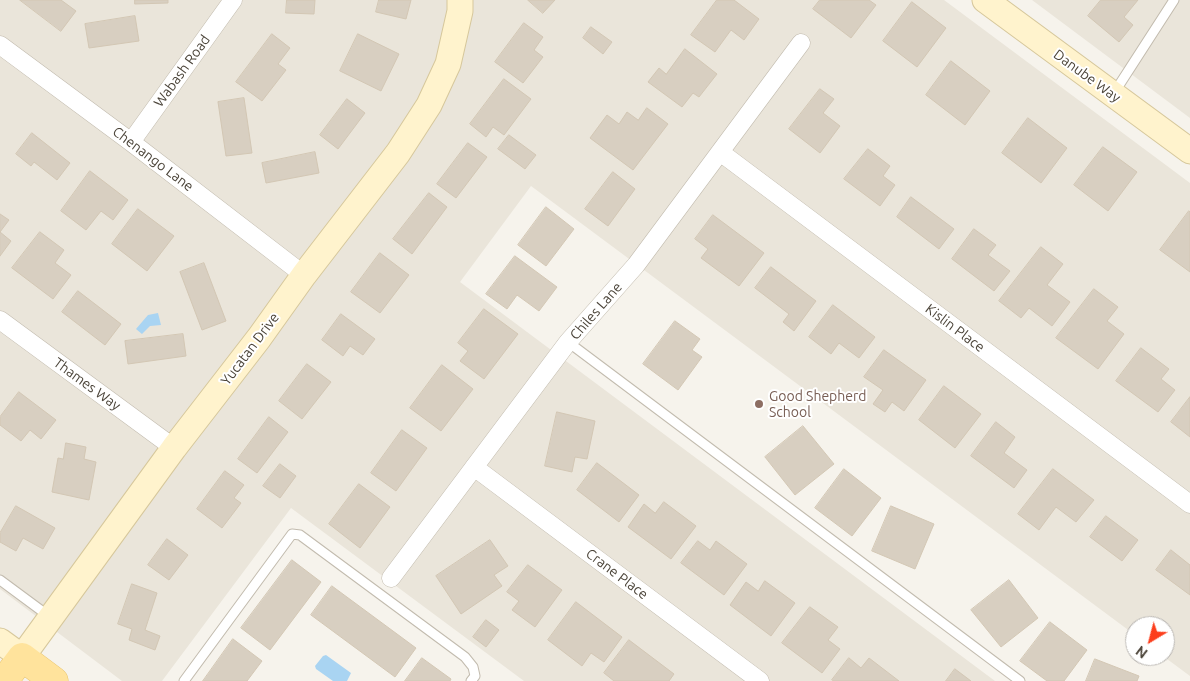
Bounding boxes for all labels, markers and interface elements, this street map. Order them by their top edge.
street label: Wabash Road [150,32,214,110]
street label: Danube Way [1050,46,1124,106]
street label: Chenango Lane [109,123,197,195]
street label: Chiles Lane [566,279,626,343]
street label: Kislin Place [922,300,988,356]
street label: Yucatan Drive [217,309,283,389]
street label: Thames Way [50,354,124,414]
place label: Good Shepherd School [769,388,867,421]
marker: Good Shepherd School [753,398,765,410]
street label: Crane Place [583,545,651,603]
north arrow [1125,616,1175,666]
text: N [1133,643,1151,662]

